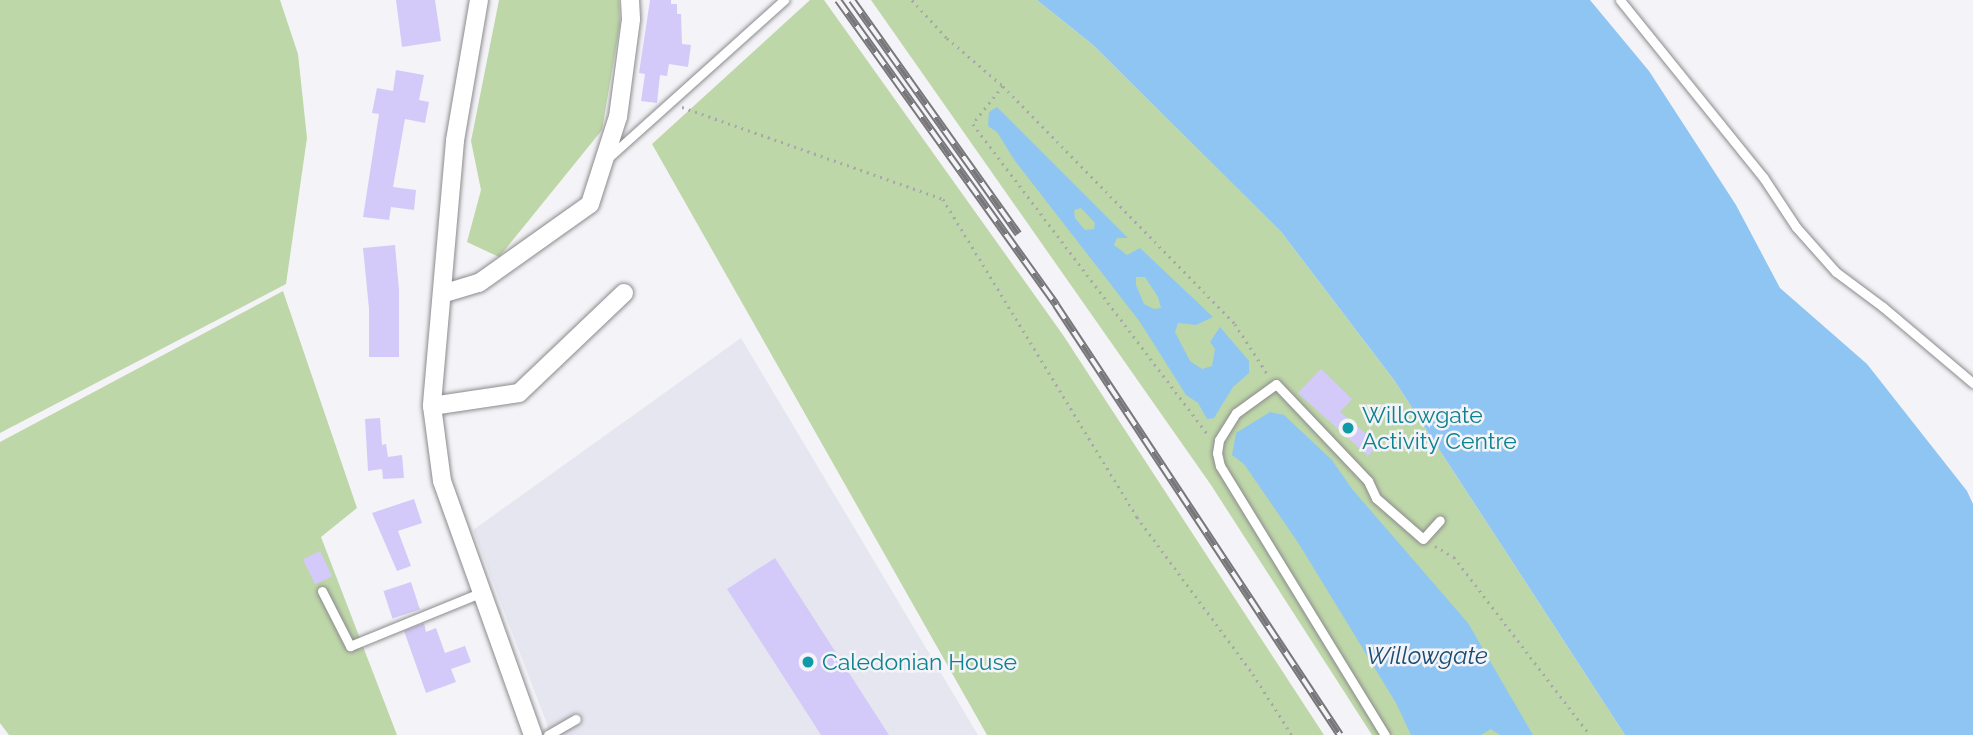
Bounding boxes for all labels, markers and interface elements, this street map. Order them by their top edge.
place label: Willowgate Activity Centre [1362,401,1517,455]
marker: Willowgate Activity Centre [1340,420,1356,436]
water label: Willowgate [1366,642,1488,670]
place label: Caledonian House [822,648,1017,676]
marker: Caledonian House [800,654,816,670]

